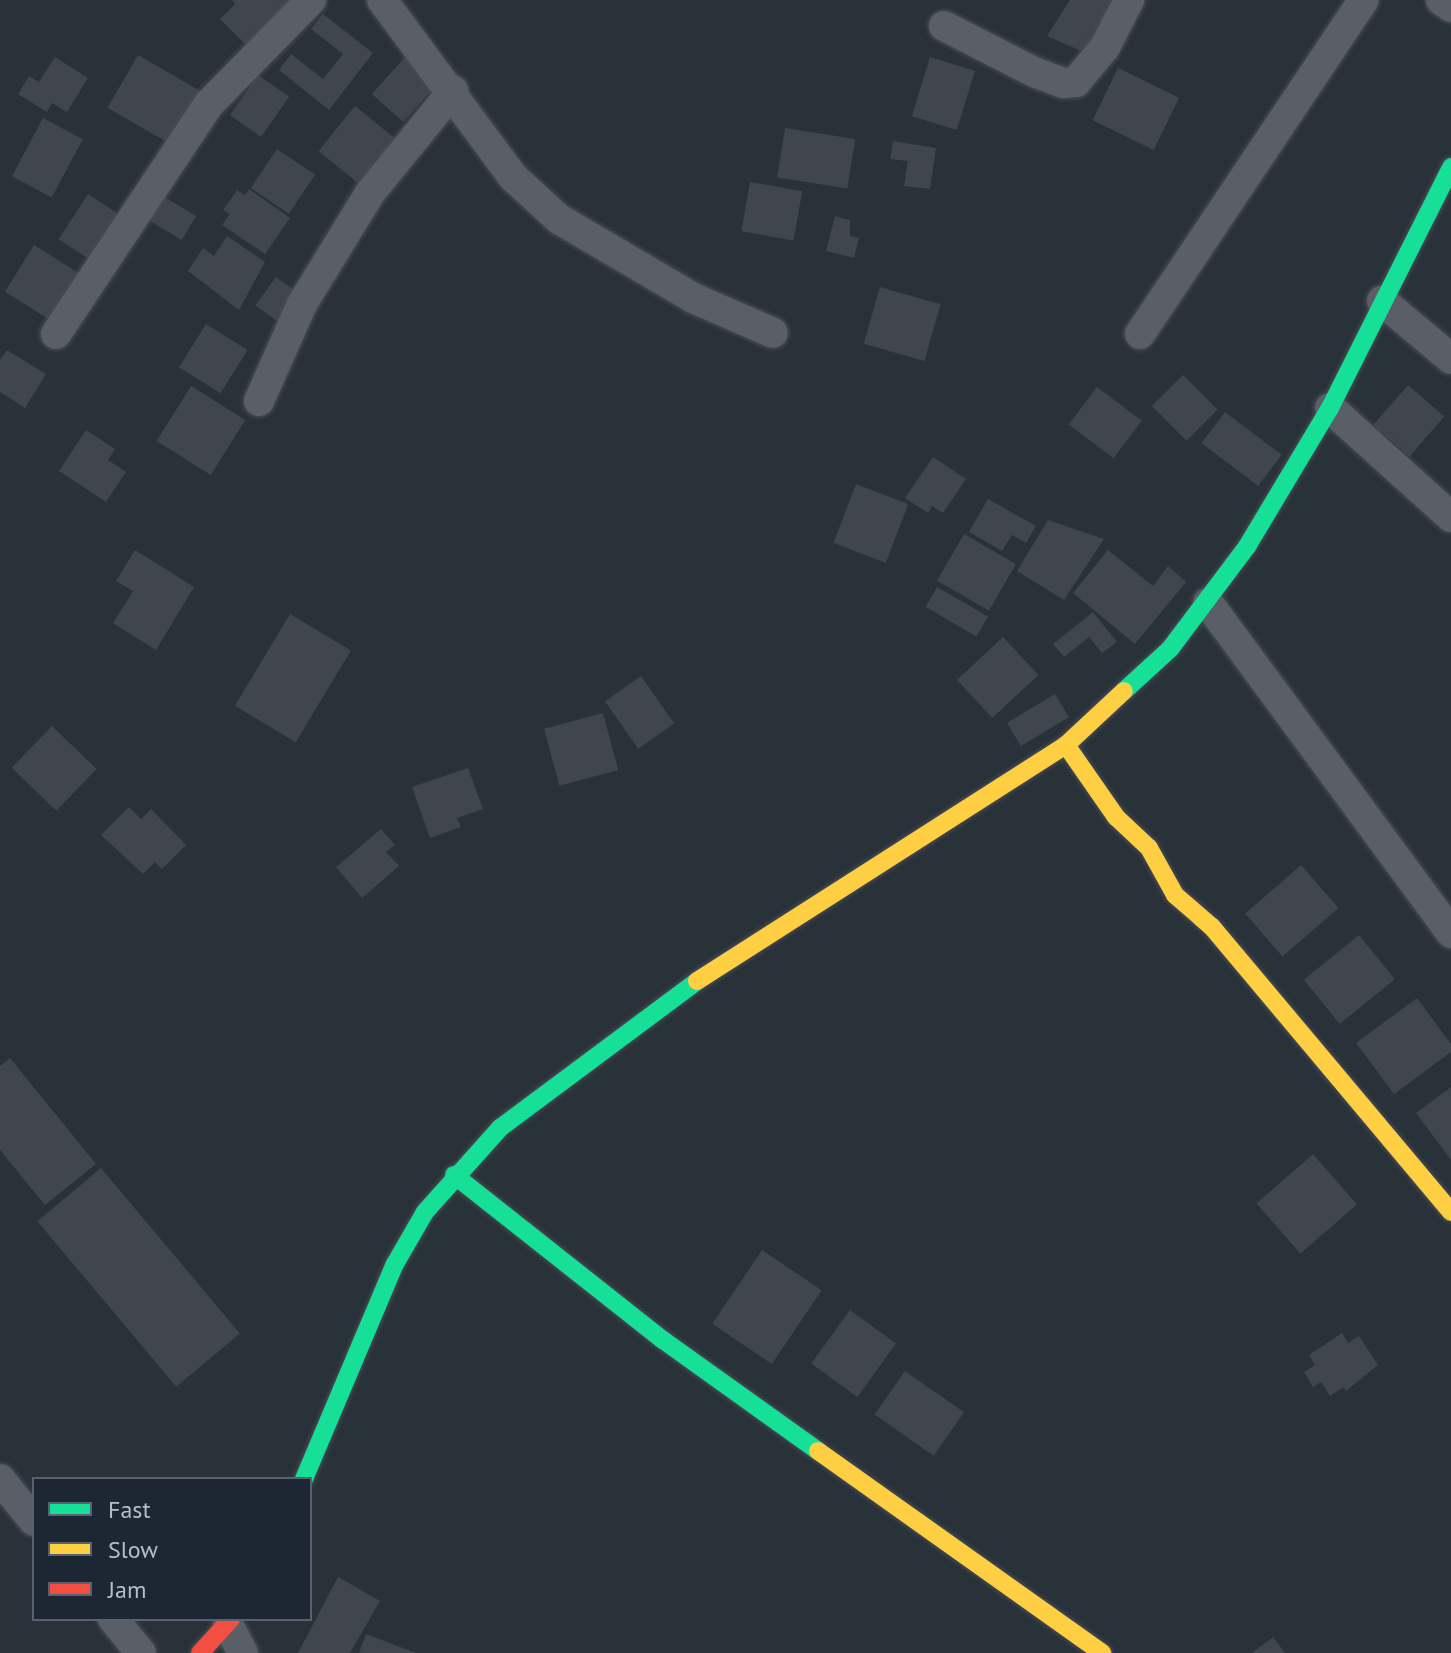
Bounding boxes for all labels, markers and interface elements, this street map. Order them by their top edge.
legend [32,1477,312,1621]
text: Fast [108,1494,151,1525]
text: Slow [108,1534,158,1565]
text: Jam [108,1574,146,1605]

